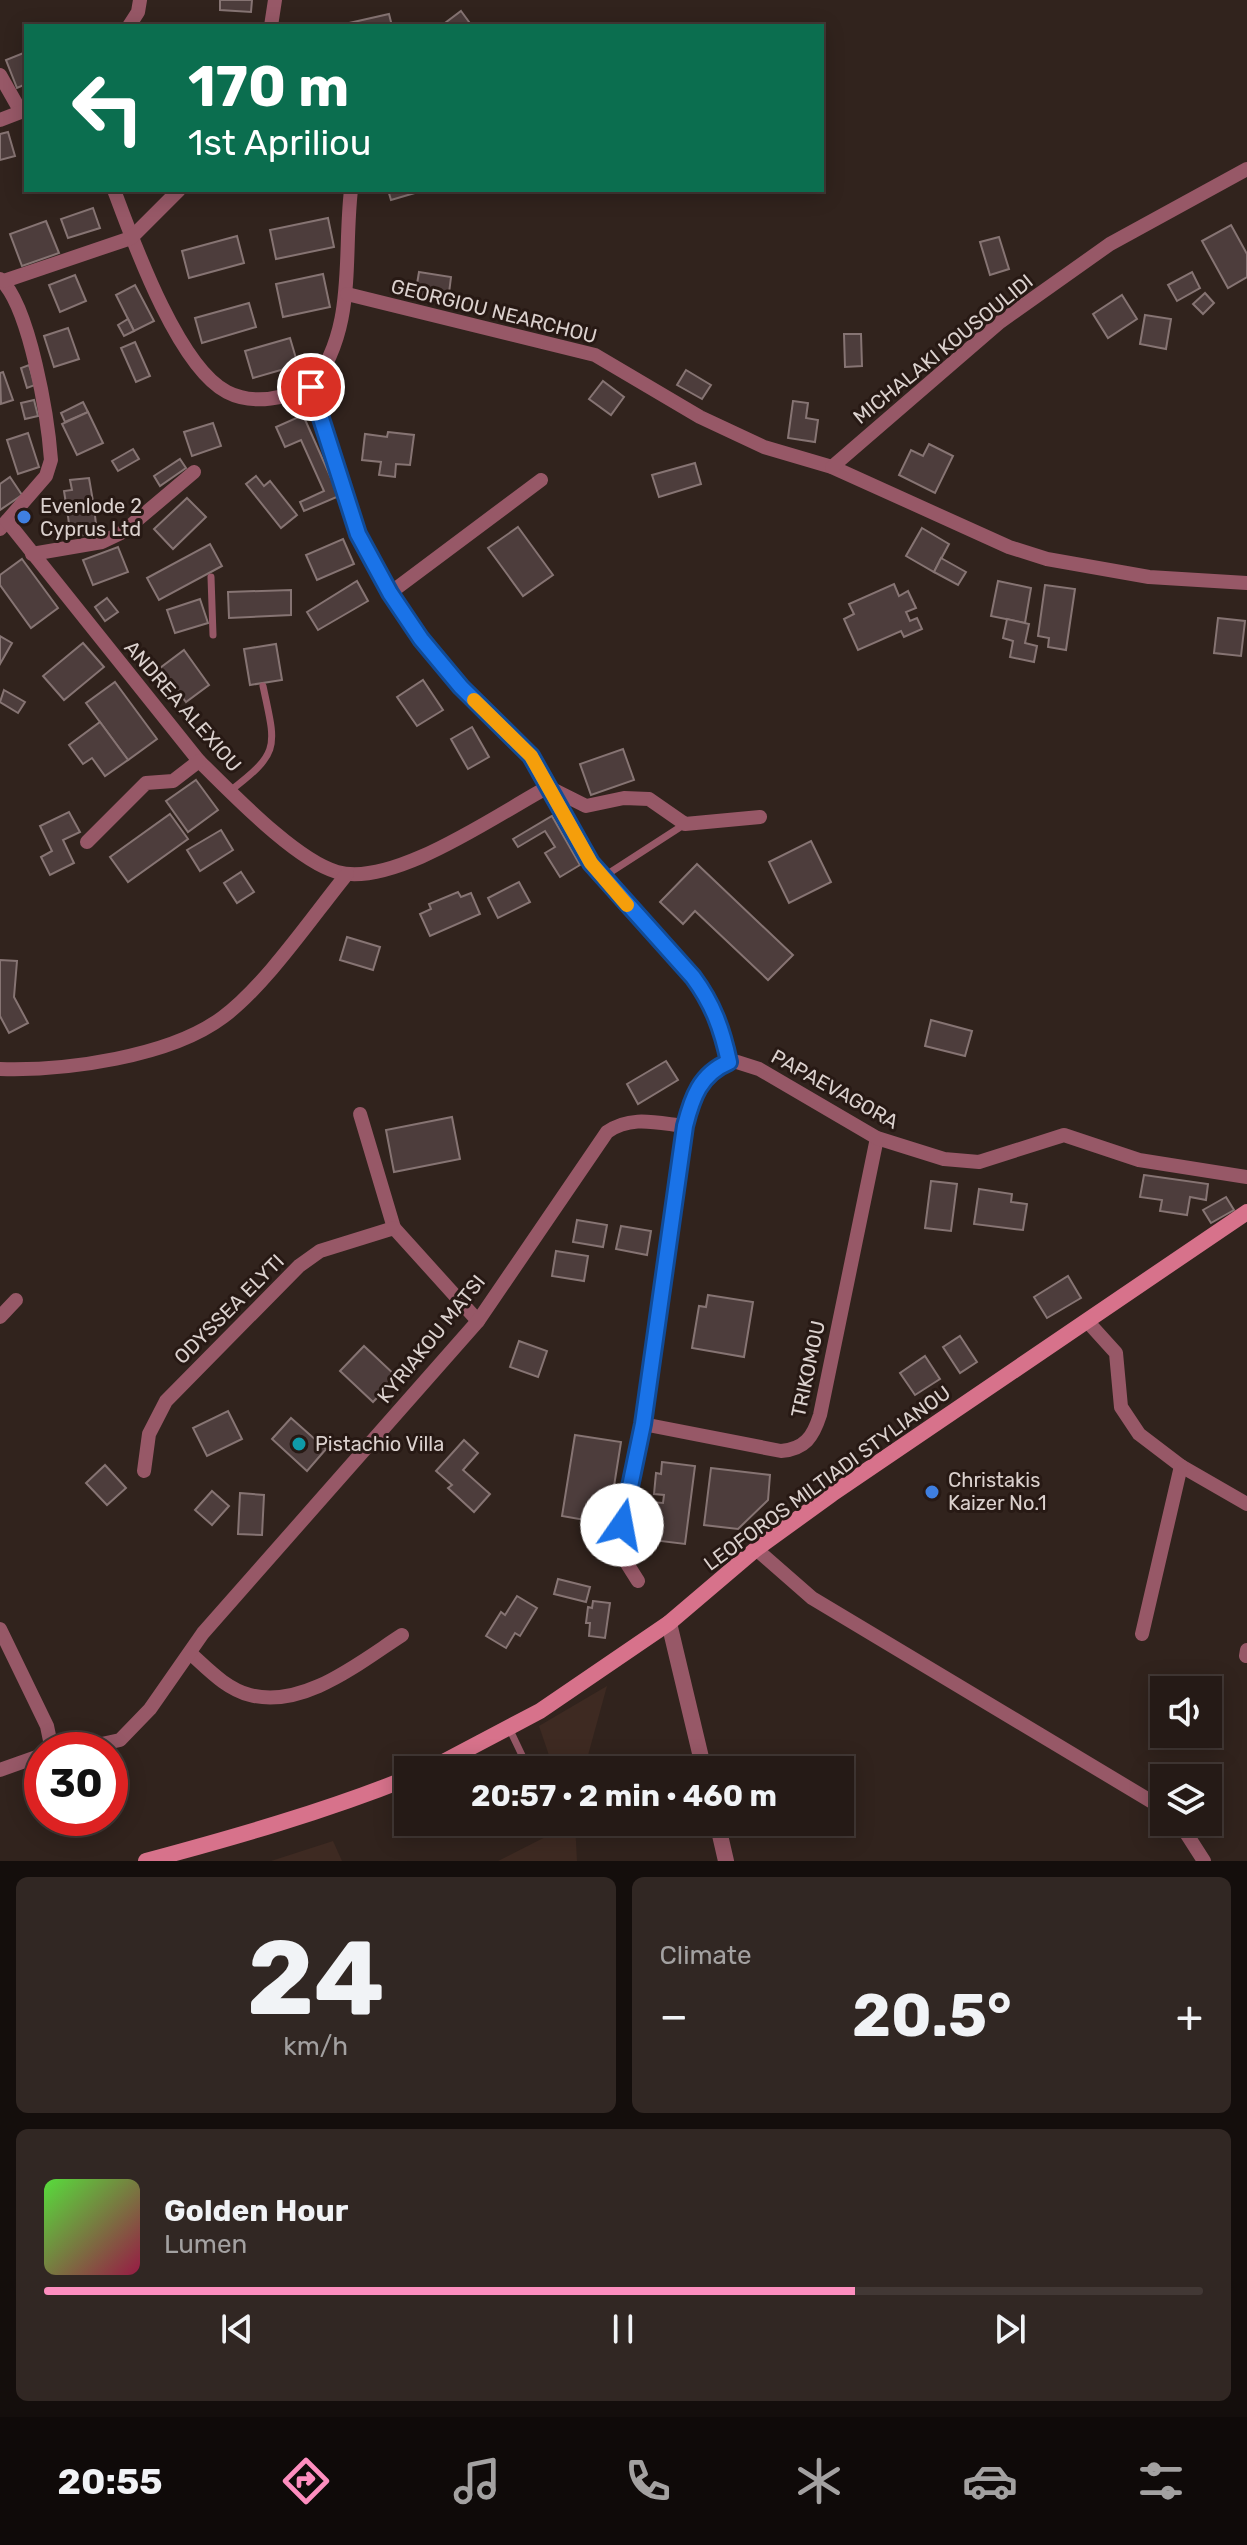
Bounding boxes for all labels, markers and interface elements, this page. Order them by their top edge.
text: 170 m [188,54,349,120]
icon: left [56,56,160,160]
text: 1st Apriliou [188,121,371,164]
street label: MICHALAKI KOUSOULIDI [848,269,1038,429]
street label: GEORGIOU NEARCHOU [389,274,599,348]
pin [277,353,345,421]
icon: arrive [289,365,333,409]
place label: Evenlode 2 Cyprus Ltd [40,494,142,541]
marker: Evenlode 2 Cyprus Ltd [15,508,33,526]
street label: ANDREA ALEXIOU [119,635,247,777]
street label: PAPAEVAGORA [767,1044,903,1134]
street label: ODYSSEA ELYTI [169,1249,289,1369]
street label: KYRIAKOU MATSI [372,1270,490,1408]
street label: TRIKOMOU [786,1318,830,1420]
street label: LEOFOROS MILTIADI STYLIANOU [699,1380,955,1576]
place label: Pistachio Villa [315,1432,444,1456]
marker: Pistachio Villa [290,1435,308,1453]
place label: Christakis Kaizer No.1 [948,1468,1047,1515]
position arrow [580,1483,664,1567]
marker: Christakis Kaizer No.1 [923,1483,941,1501]
map controls [1150,1676,1222,1836]
button: sound [1150,1676,1222,1748]
speed limit sign: 30 [24,1732,128,1836]
button: layers [1150,1764,1222,1836]
text: 20:57 · 2 min · 460 m [471,1778,777,1814]
text: 24 [247,1917,385,2040]
text: Climate [660,1940,752,1971]
text: 20.5° [852,1980,1012,2051]
text: − [660,1990,688,2042]
text: + [1176,1990,1203,2042]
text: km/h [283,2031,348,2062]
text: Golden Hour [164,2193,348,2229]
text: Lumen [164,2229,247,2260]
icon: previous [215,2307,259,2351]
icon: pause [601,2307,645,2351]
icon: next [988,2307,1032,2351]
icon: directions [278,2453,334,2509]
icon: music [449,2453,505,2509]
icon: phone [620,2453,676,2509]
icon: climate [791,2453,847,2509]
icon: car [962,2453,1018,2509]
icon: filters [1133,2453,1189,2509]
text: 20:55 [58,2460,162,2503]

